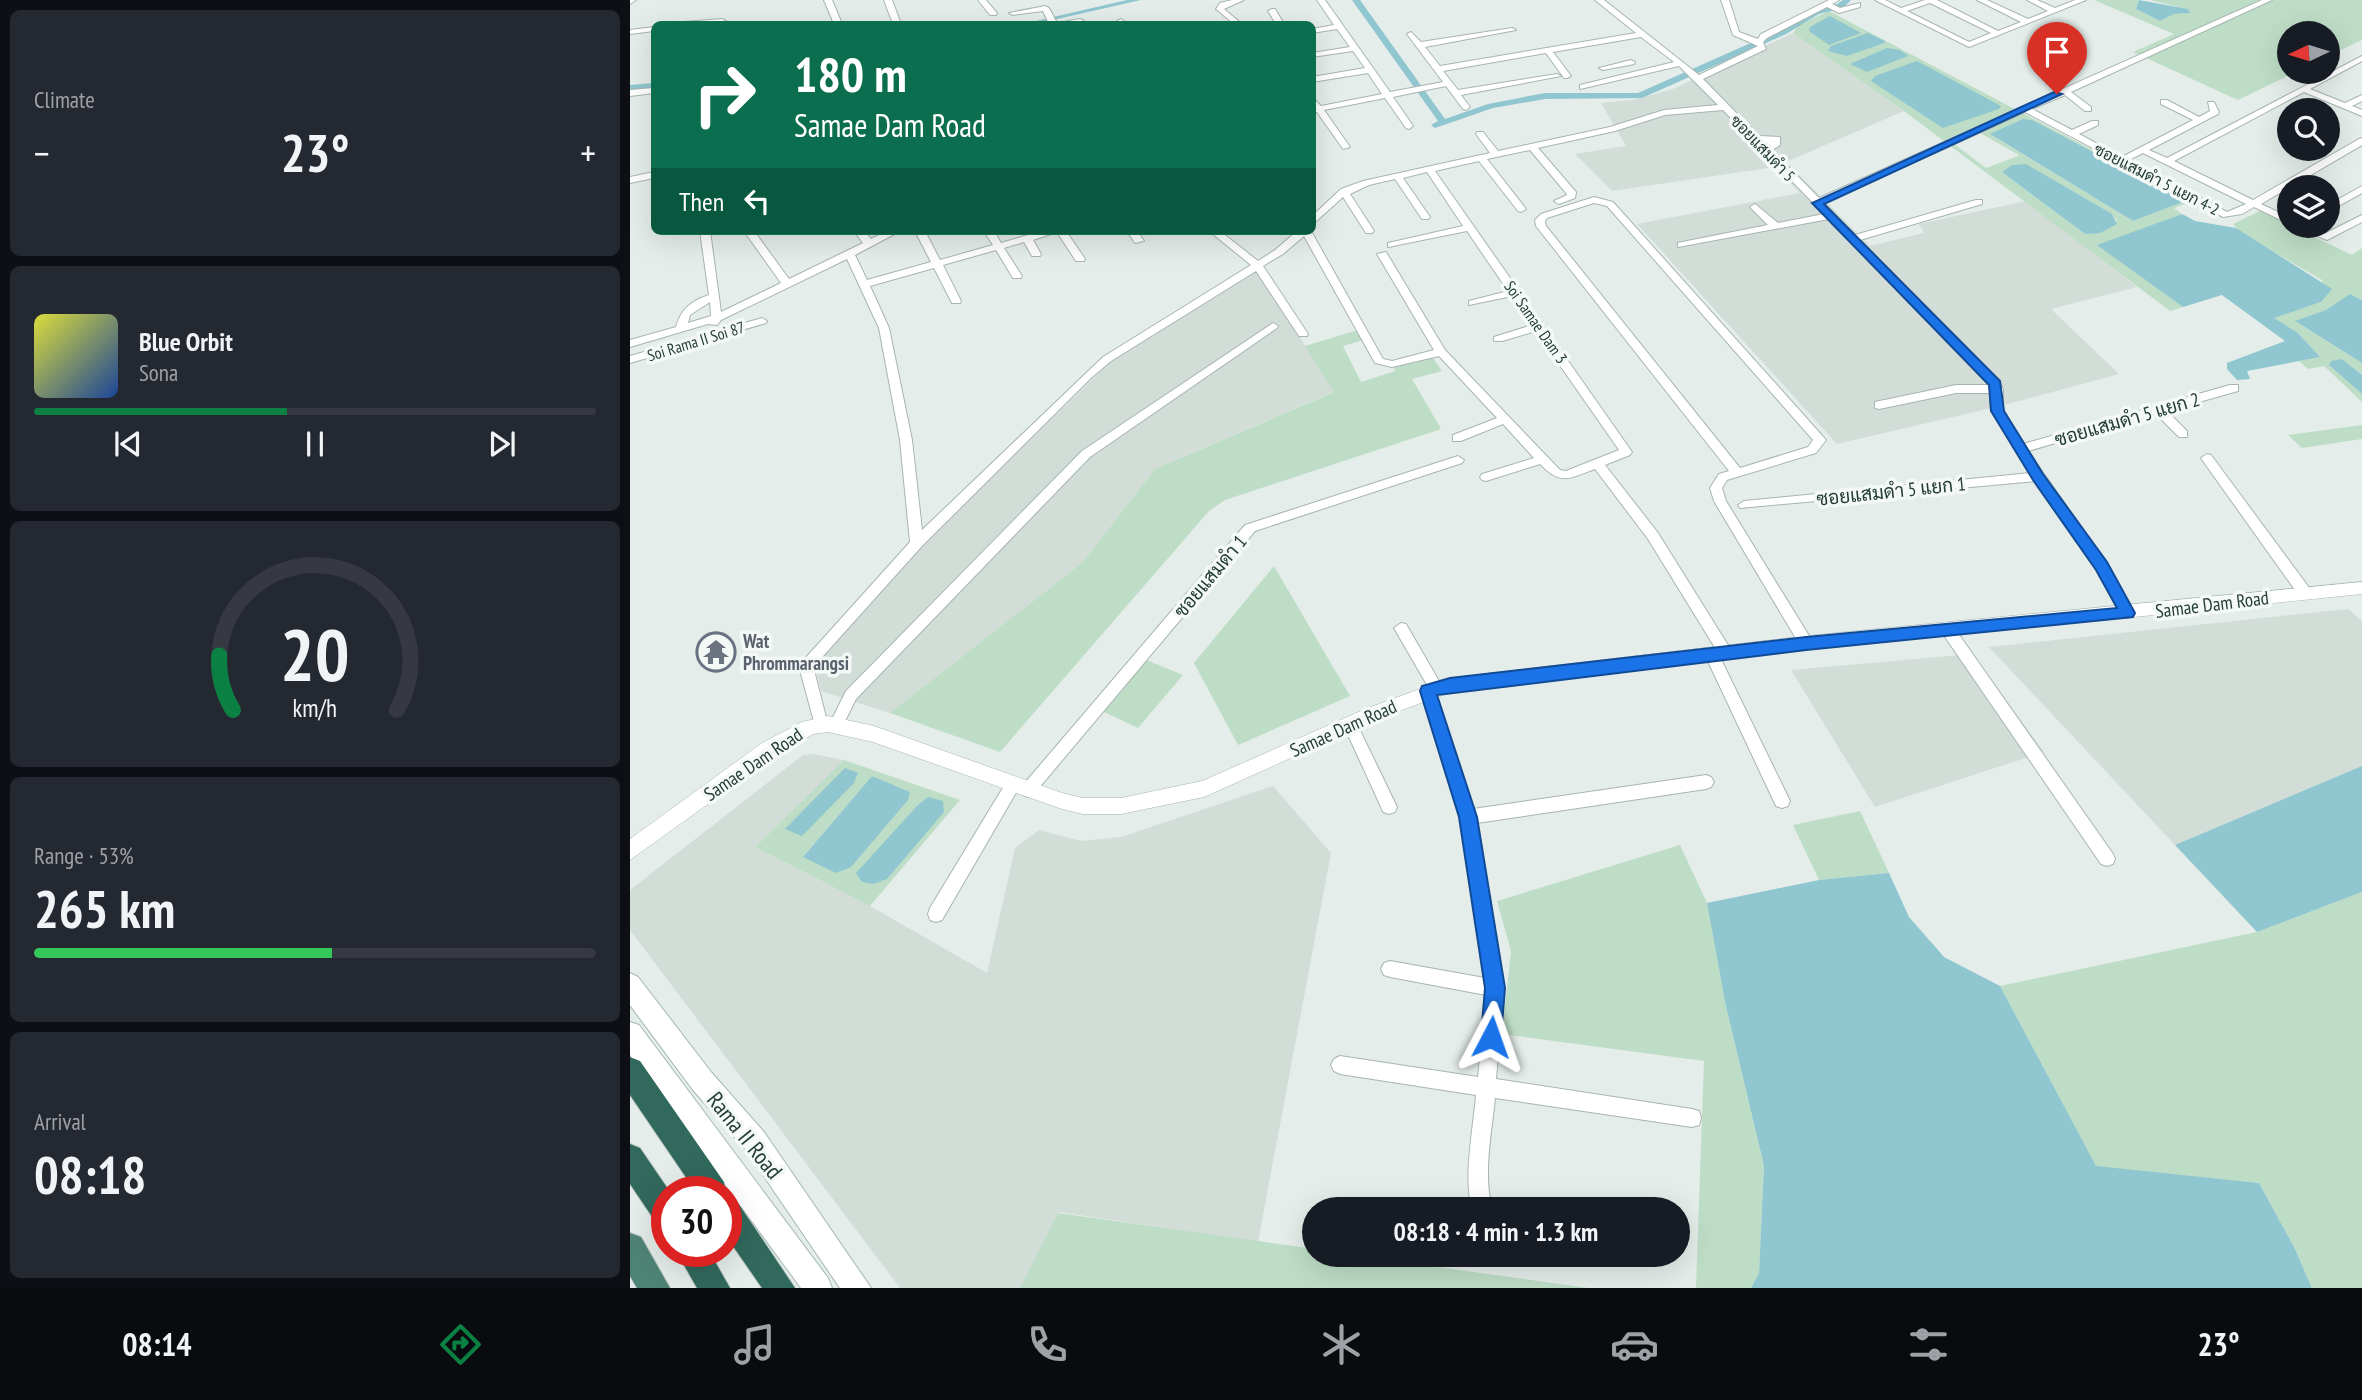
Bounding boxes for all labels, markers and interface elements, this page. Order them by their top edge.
north arrow [2277,21,2340,84]
map controls [2277,21,2340,238]
pin [2027,22,2087,94]
icon: arrive [2038,33,2076,71]
text: 180 m [794,42,907,106]
icon: right [679,49,770,140]
text: Climate [34,85,95,114]
button: search [2277,98,2340,161]
text: Samae Dam Road [794,104,986,146]
street label: ซอยแสมดำ 5 [1726,111,1800,185]
text: 23° [281,119,349,186]
text: − [34,128,50,177]
text: + [580,128,596,177]
street label: ซอยแสมดำ 5 แยก 4-2 [2091,139,2223,219]
button: layers [2277,175,2340,238]
icon: left [738,182,776,220]
text: Then [679,185,724,218]
street label: Soi Samae Dam 3 [1500,277,1572,367]
street label: Soi Rama II Soi 87 [645,317,747,365]
text: Blue Orbit [139,325,233,358]
text: Sona [139,358,178,387]
street label: ซอยแสมดำ 5 แยก 2 [2052,387,2202,451]
icon: previous [109,425,147,463]
icon: pause [296,425,334,463]
icon: next [483,425,521,463]
street label: ซอยแสมดำ 5 แยก 1 [1815,471,1967,511]
street label: ซอยแสมดำ 1 [1169,530,1251,622]
street label: Samae Dam Road [2154,585,2270,623]
text: 20 [280,606,350,700]
place label: Wat Phrommarangsi [742,629,849,675]
temple icon: Wat Phrommarangsi [695,631,737,673]
text: km/h [293,692,337,724]
street label: Samae Dam Road [1286,694,1400,762]
street label: Samae Dam Road [699,722,807,806]
text: Range · 53% [34,841,134,870]
text: 265 km [34,875,175,942]
position arrow [1454,1000,1528,1074]
street label: Rama II Road [701,1085,789,1185]
text: Arrival [34,1107,86,1136]
text: 08:18 [34,1141,146,1208]
speed limit sign: 30 [651,1176,742,1267]
text: 08:18 · 4 min · 1.3 km [1394,1215,1598,1248]
icon: directions [436,1320,485,1369]
icon: music [730,1320,779,1369]
icon: phone [1023,1320,1072,1369]
icon: climate [1317,1320,1366,1369]
icon: car [1610,1320,1659,1369]
icon: filters [1904,1320,1953,1369]
text: 08:14 [122,1323,192,1365]
text: 23° [2197,1323,2240,1365]

